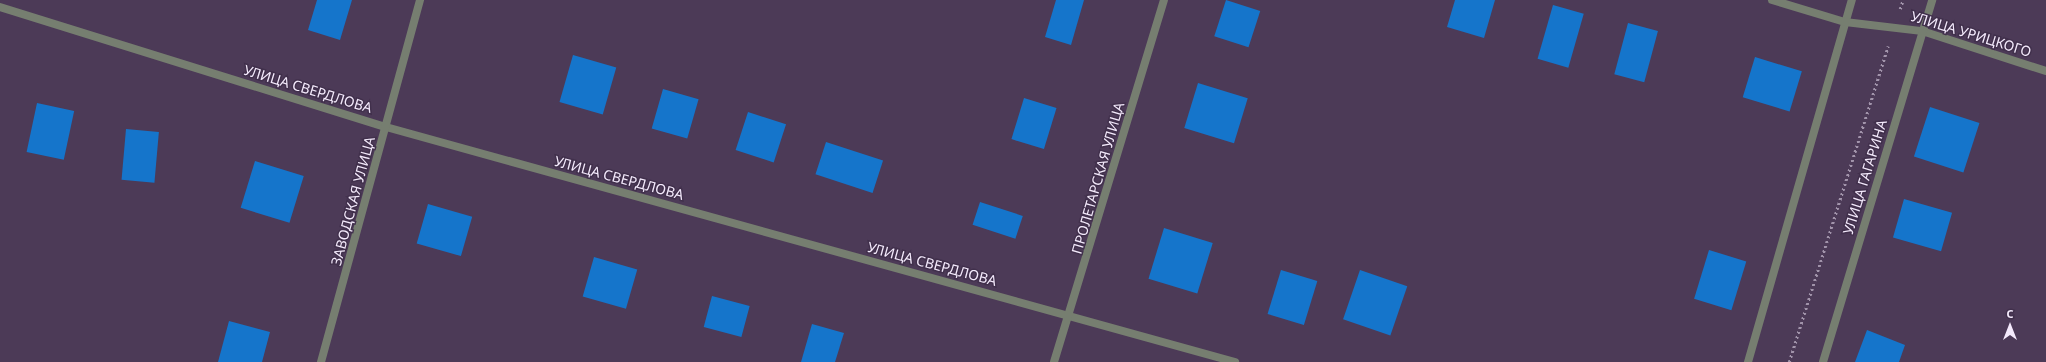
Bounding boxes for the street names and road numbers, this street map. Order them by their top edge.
street label: УЛИЦА УРИЦКОГО [1909,8,2033,60]
street label: УЛИЦА СВЕРДЛОВА [242,61,374,117]
street label: ПРОЛЕТАРСКАЯ УЛИЦА [1068,100,1128,256]
street label: УЛИЦА ГАГАРИНА [1840,118,1890,236]
street label: ЗАВОДСКАЯ УЛИЦА [328,135,378,267]
street label: УЛИЦА СВЕРДЛОВА [552,153,686,203]
street label: УЛИЦА СВЕРДЛОВА [865,239,999,289]

